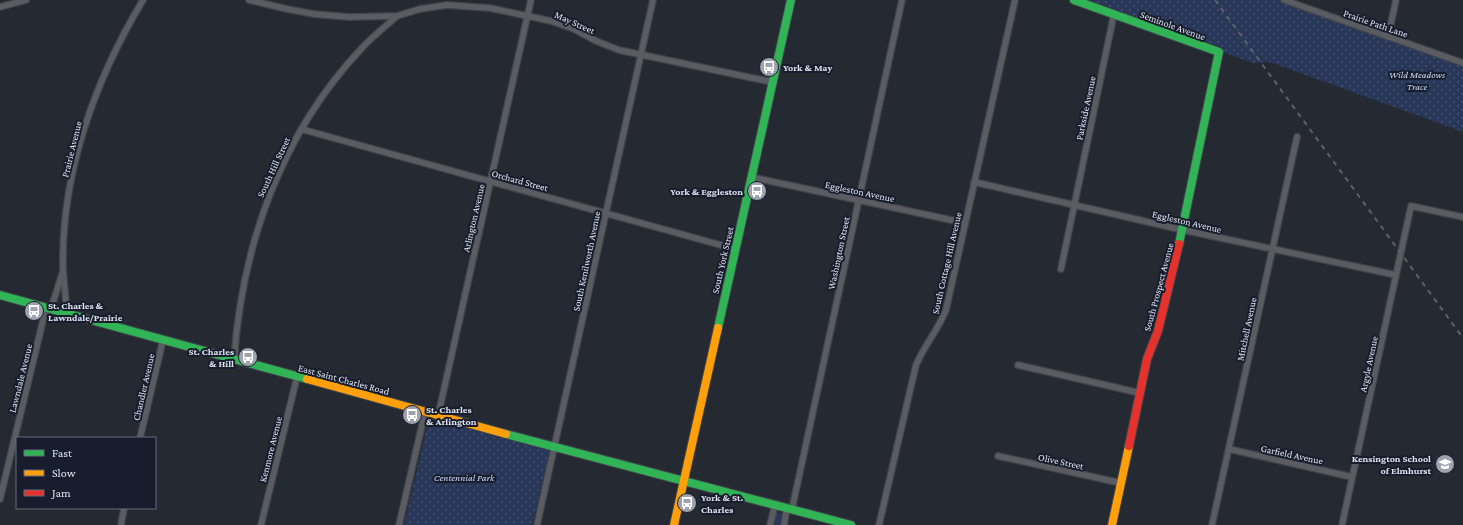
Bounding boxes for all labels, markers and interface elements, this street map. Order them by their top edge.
street label: Prairie Path Lane [1342,7,1410,40]
street label: May Street [553,9,597,36]
street label: Seminole Avenue [1139,9,1207,43]
bus stop icon: York & May [758,56,780,78]
place label: York & May [783,62,832,73]
park label: Wild Meadows Trace [1389,69,1446,92]
street label: Parkside Avenue [1073,74,1098,141]
street label: Prairie Avenue [59,119,84,178]
street label: South Hill Street [255,135,293,199]
street label: Orchard Street [490,168,550,193]
street label: Eggleston Avenue [824,179,896,204]
bus stop icon: York & Eggleston [746,180,768,202]
street label: Arlington Avenue [460,182,487,253]
place label: York & Eggleston [670,186,743,197]
street label: Eggleston Avenue [1151,208,1223,235]
street label: South Kenilworth Avenue [571,210,603,312]
street label: South Cottage Hill Avenue [929,210,964,315]
street label: Washington Street [825,215,852,291]
street label: South York Street [709,225,736,295]
street label: South Prospect Avenue [1141,241,1176,333]
street label: Mitchell Avenue [1234,296,1259,362]
bus stop icon: St. Charles & Lawndale/Prairie [23,300,45,322]
place label: St. Charles & Lawndale/Prairie [48,300,123,323]
street label: Argyle Avenue [1357,335,1380,393]
street label: Lawndale Avenue [7,342,35,414]
place label: St. Charles & Hill [188,346,234,369]
bus stop icon: St. Charles & Hill [237,346,259,368]
street label: Chandler Avenue [130,352,157,422]
street label: East Saint Charles Road [297,362,391,397]
bus stop icon: St. Charles & Arlington [401,404,423,426]
place label: St. Charles & Arlington [426,404,477,427]
street label: Kenmore Avenue [257,414,284,483]
legend [16,437,156,509]
street label: Garfield Avenue [1260,443,1325,467]
text: Fast [52,446,73,460]
street label: Olive Street [1037,451,1085,472]
place label: Kensington School of Elmhurst [1352,453,1431,476]
school or university icon: Kensington School of Elmhurst [1434,453,1456,475]
text: Slow [52,466,76,480]
park label: Centennial Park [434,472,495,483]
text: Jam [51,486,71,500]
bus stop icon: York & St. Charles [676,492,698,514]
place label: York & St. Charles [701,492,743,515]

